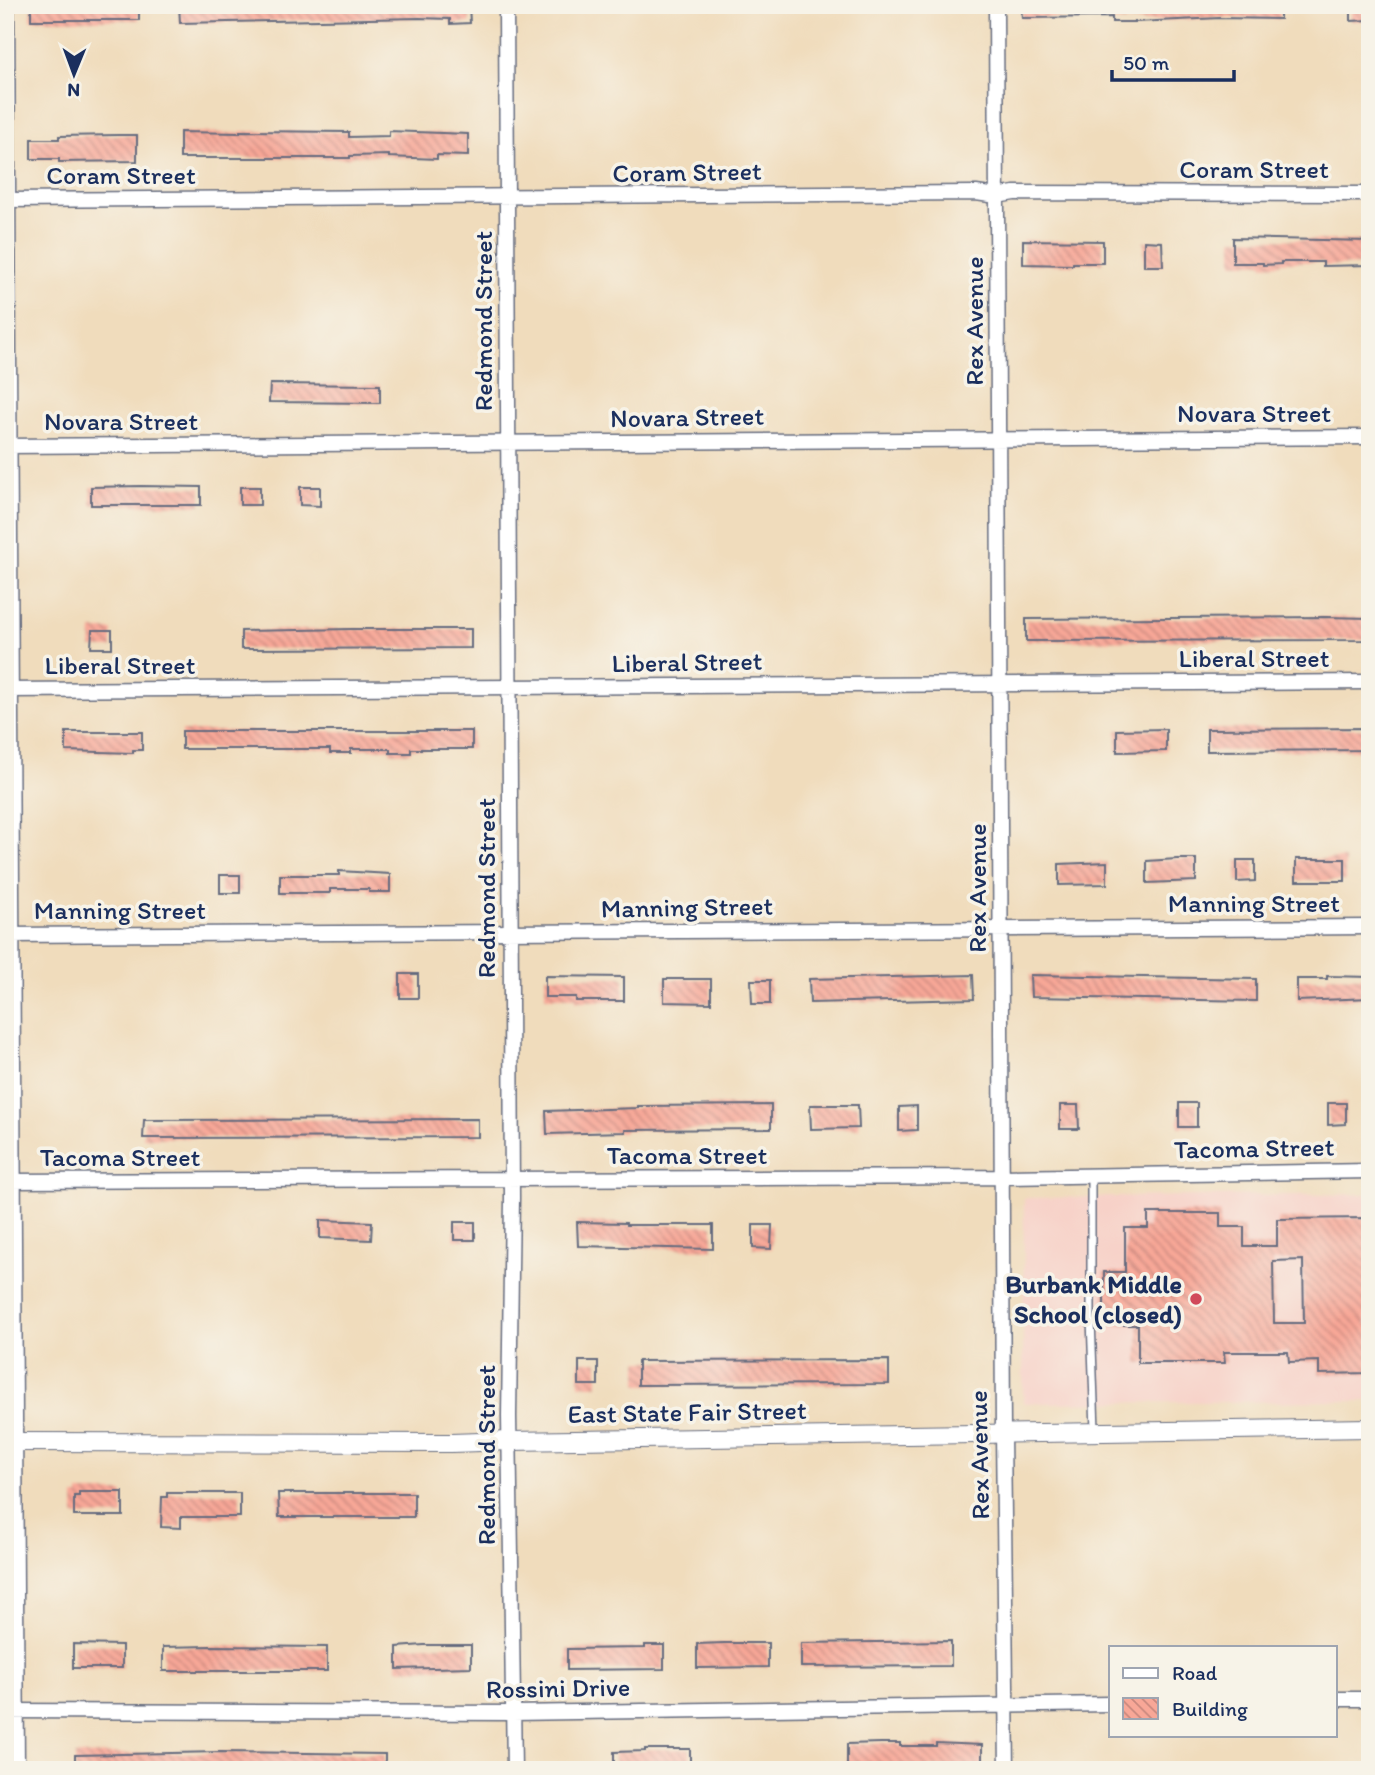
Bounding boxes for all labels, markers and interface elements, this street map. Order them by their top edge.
north arrow [38,38,108,108]
scale bar [1112,38,1235,82]
text: 50 m [1123,50,1170,75]
text: N [67,79,80,102]
street label: Coram Street [1179,153,1329,185]
street label: Coram Street [612,155,762,189]
street label: Coram Street [46,159,196,191]
street label: Redmond Street [467,230,499,411]
street label: Rex Avenue [958,256,990,386]
street label: Novara Street [1177,397,1331,429]
street label: Novara Street [610,400,765,434]
street label: Novara Street [44,405,198,437]
street label: Liberal Street [1179,642,1330,674]
street label: Liberal Street [611,645,763,679]
street label: Liberal Street [45,649,196,681]
street label: Redmond Street [470,797,502,978]
street label: Rex Avenue [961,823,993,953]
street label: Manning Street [1168,887,1340,919]
street label: Manning Street [601,889,774,925]
street label: Manning Street [34,894,206,926]
street label: Tacoma Street [1174,1131,1335,1165]
street label: Tacoma Street [607,1139,767,1171]
street label: Tacoma Street [40,1141,200,1173]
place label: Burbank Middle School (closed) [1005,1268,1182,1330]
marker: Burbank Middle School (closed) [1188,1291,1204,1307]
street label: Redmond Street [470,1364,502,1545]
street label: Rex Avenue [962,1390,996,1520]
street label: East State Fair Street [567,1394,807,1430]
legend [1109,1646,1336,1736]
text: Road [1172,1660,1218,1685]
street label: Rossini Drive [486,1671,630,1705]
text: Building [1172,1696,1248,1721]

